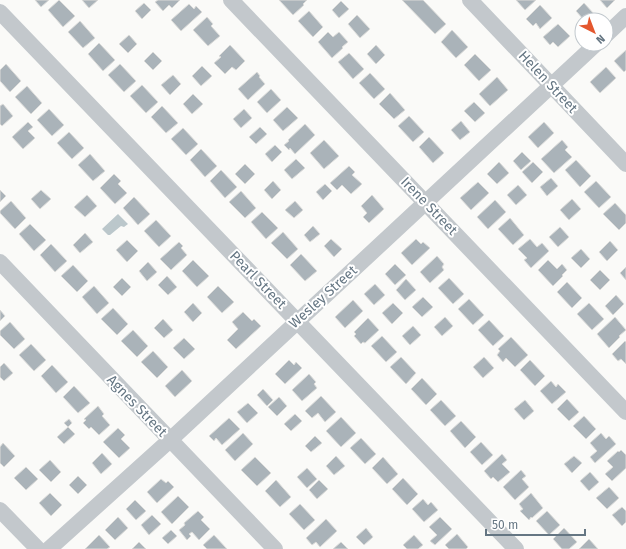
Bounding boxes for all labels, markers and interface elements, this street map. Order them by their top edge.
north arrow [574,12,614,52]
text: N [593,32,607,46]
street label: Helen Street [515,47,582,117]
street label: Irene Street [397,173,462,239]
street label: Pearl Street [226,247,290,313]
street label: Wesley Street [285,261,361,332]
street label: Agnes Street [103,372,171,441]
scale bar [486,511,585,537]
text: 50 m [492,518,518,532]

